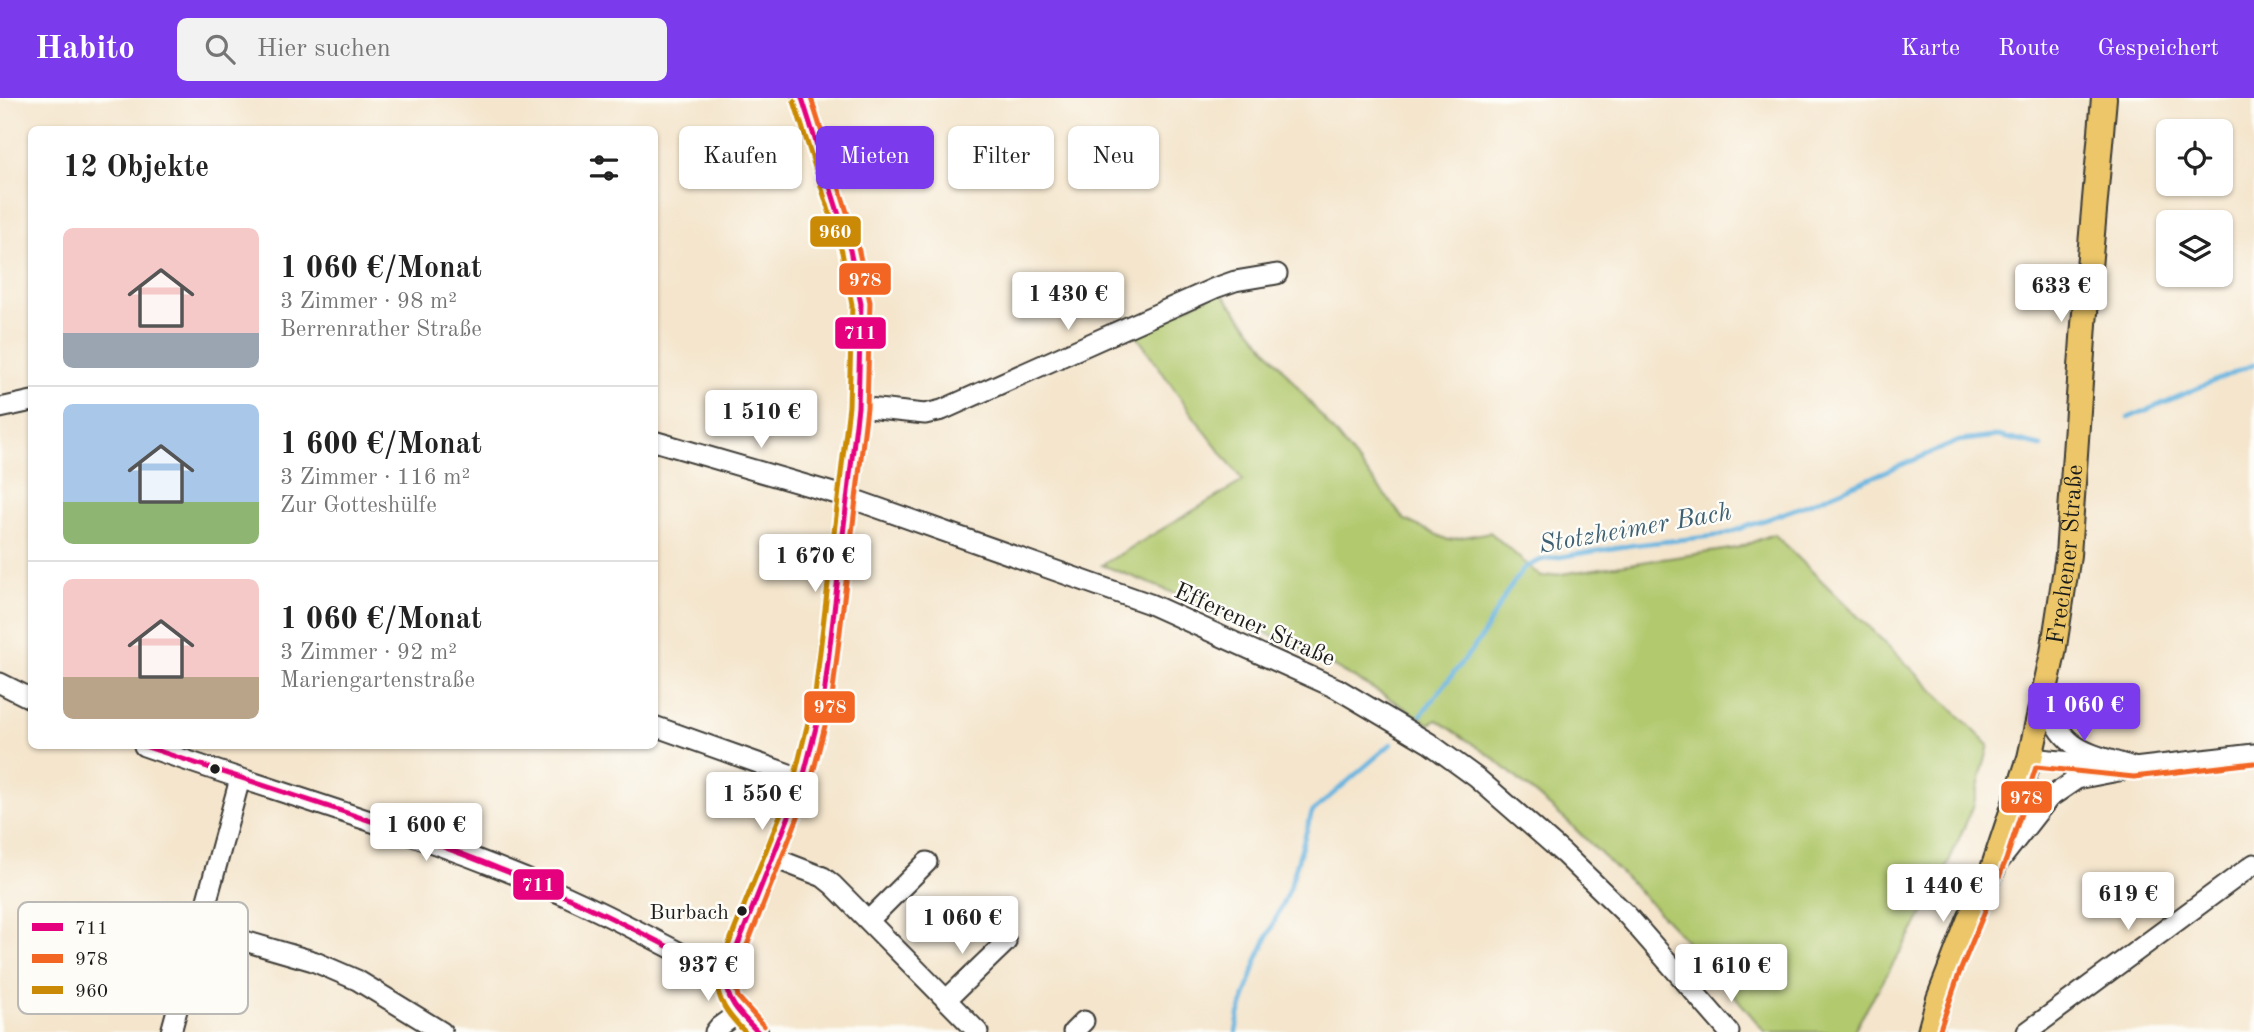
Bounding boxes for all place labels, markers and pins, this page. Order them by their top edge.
pin: 633 € [2012,264,2110,324]
pin: 1 430 € [1003,272,1133,332]
pin: 1 510 € [696,390,826,450]
pin: 1 670 € [750,534,880,594]
pin: 1 060 € [2019,684,2149,743]
unlabelled marker [208,762,222,776]
pin: 1 550 € [697,772,827,832]
pin: 1 600 € [361,804,491,863]
pin: 1 440 € [1878,864,2008,924]
pin: 619 € [2079,872,2177,932]
pin: 1 060 € [897,896,1027,956]
place label: Burbach [649,902,729,924]
marker: Burbach [735,904,749,918]
pin: 937 € [659,944,757,1003]
pin: 1 610 € [1666,944,1796,1004]

